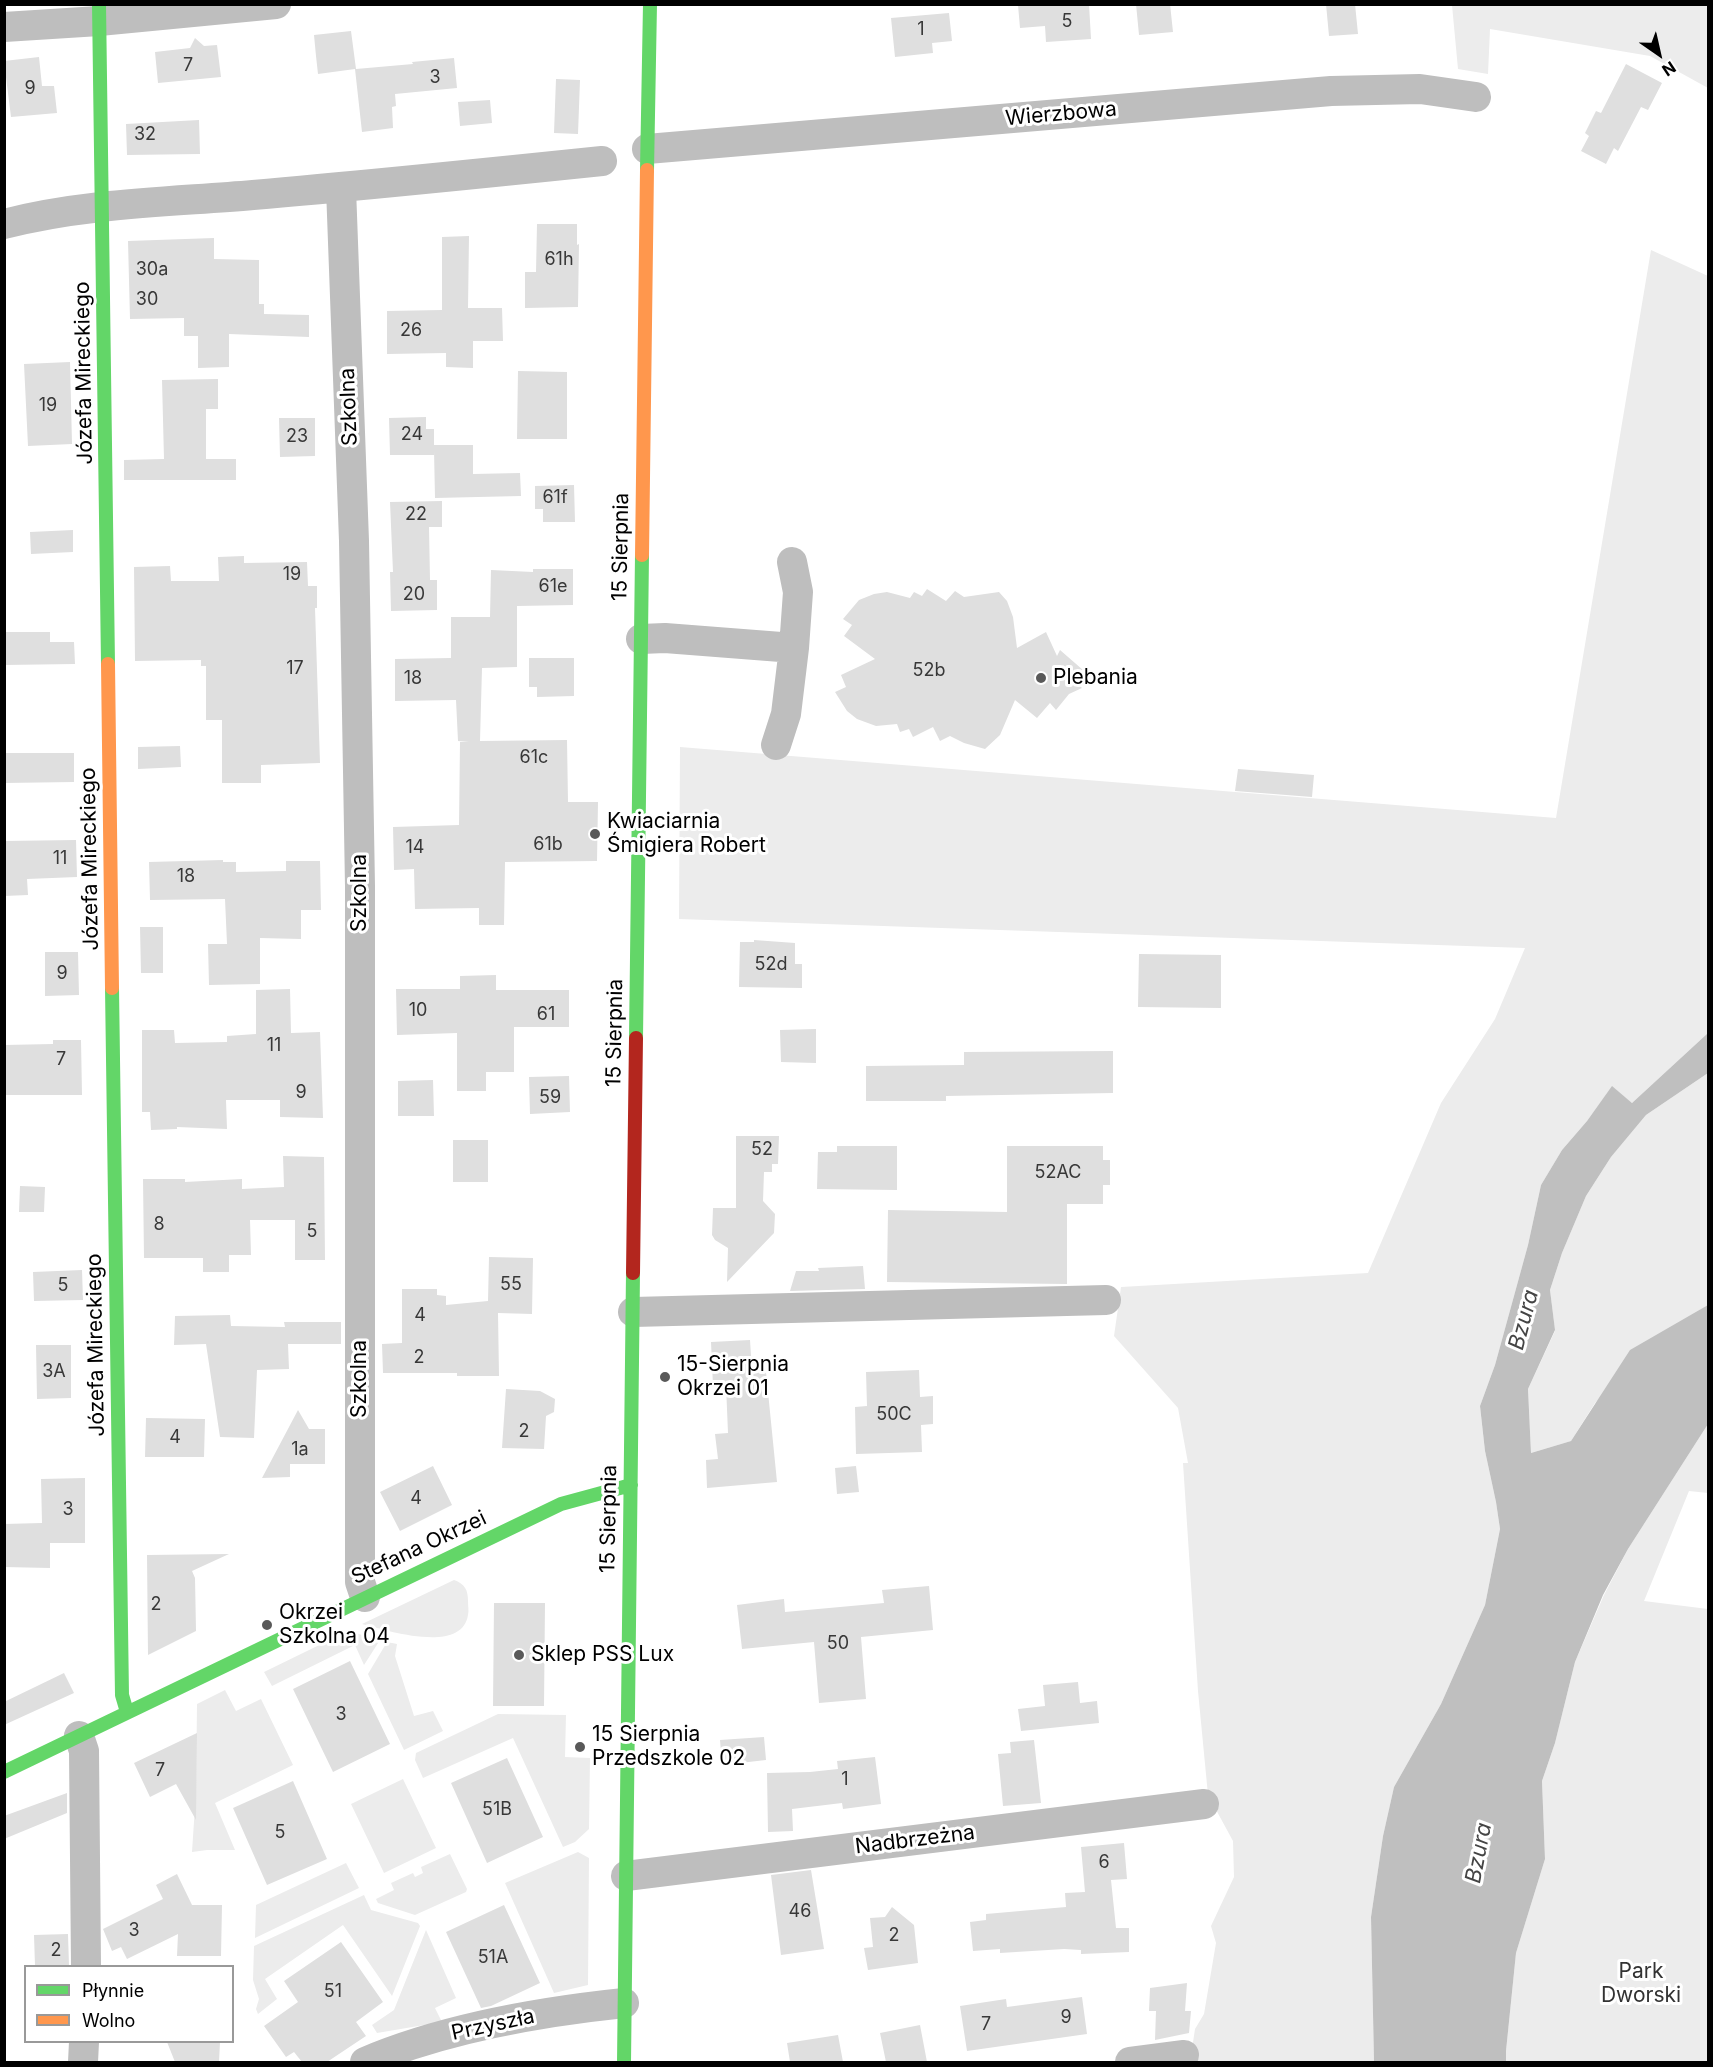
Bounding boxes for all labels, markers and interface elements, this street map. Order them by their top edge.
house number: 5 [1062,11,1072,33]
house number: 1 [917,19,925,41]
north arrow [1629,24,1689,84]
house number: 7 [183,55,193,77]
text: N [1658,57,1680,81]
house number: 3 [429,67,441,89]
house number: 9 [24,78,36,100]
street label: Wierzbowa [1004,97,1118,131]
house number: 32 [134,124,156,146]
house number: 61h [544,249,574,271]
house number: 30a [136,259,168,281]
street label: Józefa Mireckiego [70,281,98,465]
house number: 30 [136,289,158,311]
house number: 26 [400,320,422,342]
street label: Szkolna [335,368,363,446]
house number: 19 [39,395,57,417]
house number: 24 [401,424,423,446]
house number: 23 [286,426,308,448]
house number: 61f [542,487,568,509]
street label: 15 Sierpnia [607,493,635,601]
house number: 22 [405,504,427,526]
house number: 19 [283,564,301,586]
house number: 61e [539,576,567,598]
house number: 20 [403,584,425,606]
house number: 17 [286,658,304,680]
house number: 52b [913,660,945,682]
place label: Plebania [1053,665,1138,691]
house number: 18 [404,668,422,690]
marker: Plebania [1034,671,1048,685]
house number: 61c [520,747,548,769]
street label: Józefa Mireckiego [76,767,104,951]
place label: Kwiaciarnia Śmigiera Robert [607,809,766,859]
marker: Kwiaciarnia Śmigiera Robert [588,827,602,841]
house number: 61b [533,834,563,856]
house number: 14 [406,837,424,859]
house number: 11 [53,848,67,870]
street label: Szkolna [347,854,373,932]
house number: 18 [177,866,195,888]
house number: 52d [755,954,787,976]
house number: 9 [56,963,68,985]
street label: 15 Sierpnia [601,979,629,1087]
house number: 10 [409,1000,427,1022]
house number: 61 [537,1004,555,1026]
house number: 11 [267,1035,281,1057]
house number: 7 [56,1049,66,1071]
house number: 9 [295,1082,307,1104]
house number: 59 [539,1087,561,1109]
house number: 52 [751,1139,773,1161]
house number: 52AC [1035,1162,1081,1184]
house number: 8 [153,1214,165,1236]
house number: 5 [307,1221,317,1243]
street label: Józefa Mireckiego [82,1253,110,1437]
house number: 55 [500,1274,522,1296]
house number: 5 [58,1275,68,1297]
water label: Bzura [1503,1287,1545,1353]
house number: 4 [414,1305,426,1327]
street label: Szkolna [347,1340,373,1418]
house number: 2 [414,1347,424,1369]
place label: 15-Sierpnia Okrzei 01 [677,1352,789,1402]
house number: 3A [42,1361,66,1383]
marker: 15-Sierpnia Okrzei 01 [658,1370,672,1384]
house number: 50C [876,1404,912,1426]
house number: 2 [519,1421,529,1443]
house number: 4 [169,1427,181,1449]
house number: 1a [291,1439,309,1461]
street label: 15 Sierpnia [595,1465,623,1573]
house number: 4 [410,1488,422,1510]
house number: 3 [62,1499,74,1521]
street label: Stefana Okrzei [348,1506,490,1590]
house number: 2 [151,1594,161,1616]
place label: Okrzei Szkolna 04 [279,1600,390,1650]
marker: Okrzei Szkolna 04 [260,1618,274,1632]
house number: 50 [827,1633,849,1655]
place label: Sklep PSS Lux [531,1642,674,1668]
marker: Sklep PSS Lux [512,1648,526,1662]
house number: 3 [335,1704,347,1726]
place label: 15 Sierpnia Przedszkole 02 [592,1722,745,1772]
marker: 15 Sierpnia Przedszkole 02 [573,1740,587,1754]
house number: 7 [155,1760,165,1782]
house number: 1 [841,1769,849,1791]
house number: 51B [482,1799,512,1821]
street label: Nadbrzeżna [854,1820,976,1860]
water label: Bzura [1460,1821,1498,1885]
house number: 5 [275,1822,285,1844]
house number: 6 [1098,1852,1110,1874]
house number: 46 [789,1901,811,1923]
house number: 3 [128,1920,140,1942]
house number: 2 [889,1925,899,1947]
house number: 2 [51,1940,61,1962]
house number: 51A [478,1947,508,1969]
park label: Park Dworski [1601,1959,1681,2009]
legend [24,1965,234,2043]
text: Płynnie [82,1980,144,2001]
house number: 51 [324,1981,342,2003]
street label: Przyszła [449,2004,537,2046]
house number: 9 [1060,2007,1072,2029]
text: Wolno [82,2010,135,2031]
house number: 7 [981,2014,991,2036]

